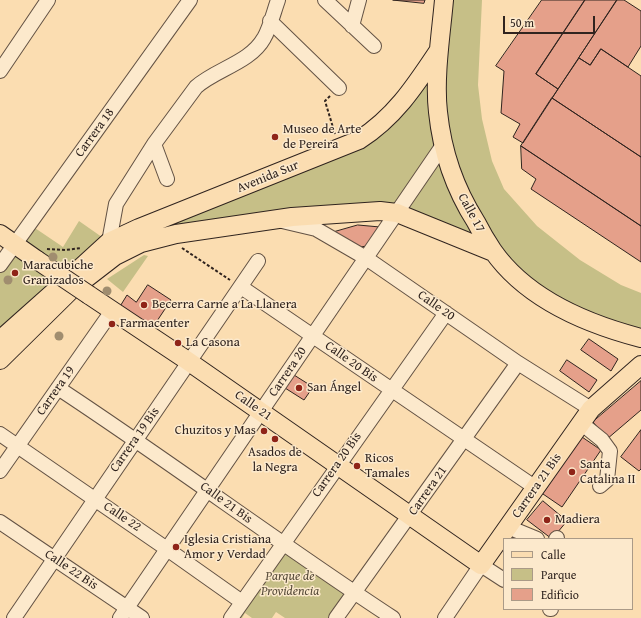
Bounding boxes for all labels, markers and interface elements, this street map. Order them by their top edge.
scale bar [505,8,597,34]
text: 50 m [510,14,534,31]
street label: Carrera 18 [72,106,118,160]
place label: Museo de Arte de Pereira [283,122,361,153]
marker: Museo de Arte de Pereira [270,132,280,142]
street label: Avenida Sur [235,158,301,196]
street label: Calle 17 [454,191,488,235]
place label: Maracubiche Granizados [23,258,93,289]
marker: Maracubiche Granizados [10,268,20,278]
street label: Calle 20 [414,288,458,324]
place label: Becerra Carne a La Llanera [152,297,297,313]
marker: Becerra Carne a La Llanera [139,300,149,310]
place label: Farmacenter [120,316,189,332]
marker: Farmacenter [107,319,117,329]
place label: La Casona [186,335,240,351]
marker: La Casona [173,338,183,348]
street label: Calle 20 Bis [322,338,380,386]
street label: Carrera 20 [266,344,310,400]
street label: Carrera 19 [33,363,79,419]
place label: San Ángel [307,380,361,396]
marker: San Ángel [294,383,304,393]
street label: Calle 21 [231,388,275,424]
street label: Carrera 19 Bis [107,405,163,475]
place label: Chuzitos y Mas [175,423,256,439]
marker: Chuzitos y Mas [259,426,269,436]
street label: Carrera 20 Bis [309,430,365,500]
marker: Asados de la Negra [270,434,280,444]
place label: Asados de la Negra [248,445,302,476]
place label: Ricos Tamales [365,451,410,482]
street label: Carrera 21 Bis [509,451,565,521]
place label: Santa Catalina II [580,457,636,488]
marker: Ricos Tamales [352,461,362,471]
street label: Carrera 21 [405,463,451,519]
marker: Santa Catalina II [567,467,577,477]
street label: Calle 21 Bis [197,479,255,527]
street label: Calle 22 [100,499,144,535]
place label: Madiera [555,512,600,528]
marker: Madiera [542,515,552,525]
place label: Iglesia Cristiana Amor y Verdad [184,532,271,563]
legend [503,538,633,610]
marker: Iglesia Cristiana Amor y Verdad [171,542,181,552]
street label: Calle 22 Bis [41,546,101,594]
text: Calle [541,546,566,563]
text: Parque [541,566,576,583]
park label: Parque de Providencia [261,569,319,600]
text: Edificio [541,586,579,603]

